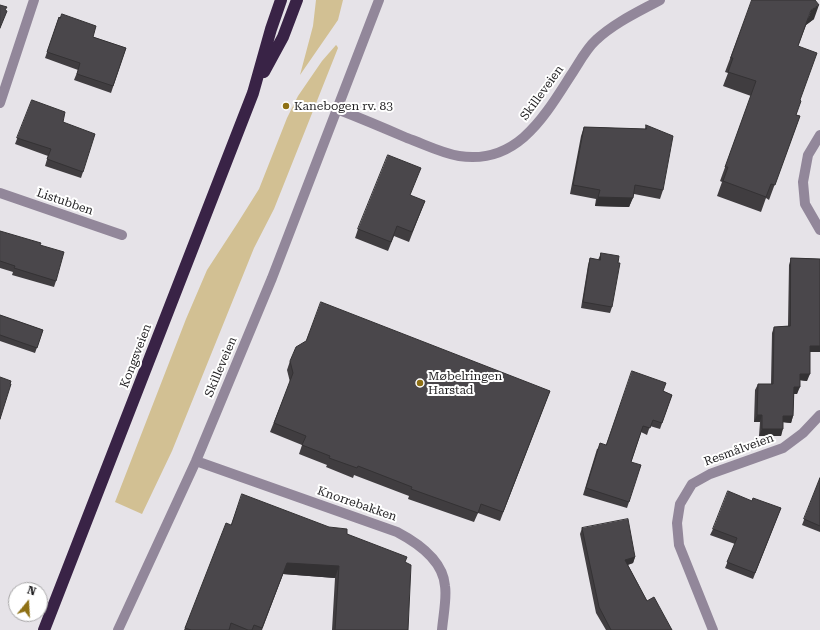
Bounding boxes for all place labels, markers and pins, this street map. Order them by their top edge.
place label: Kanebogen rv. 83 [294,99,393,113]
marker: Kanebogen rv. 83 [281,101,291,111]
place label: Møbelringen Harstad [428,369,502,397]
marker: Møbelringen Harstad [415,378,425,388]

